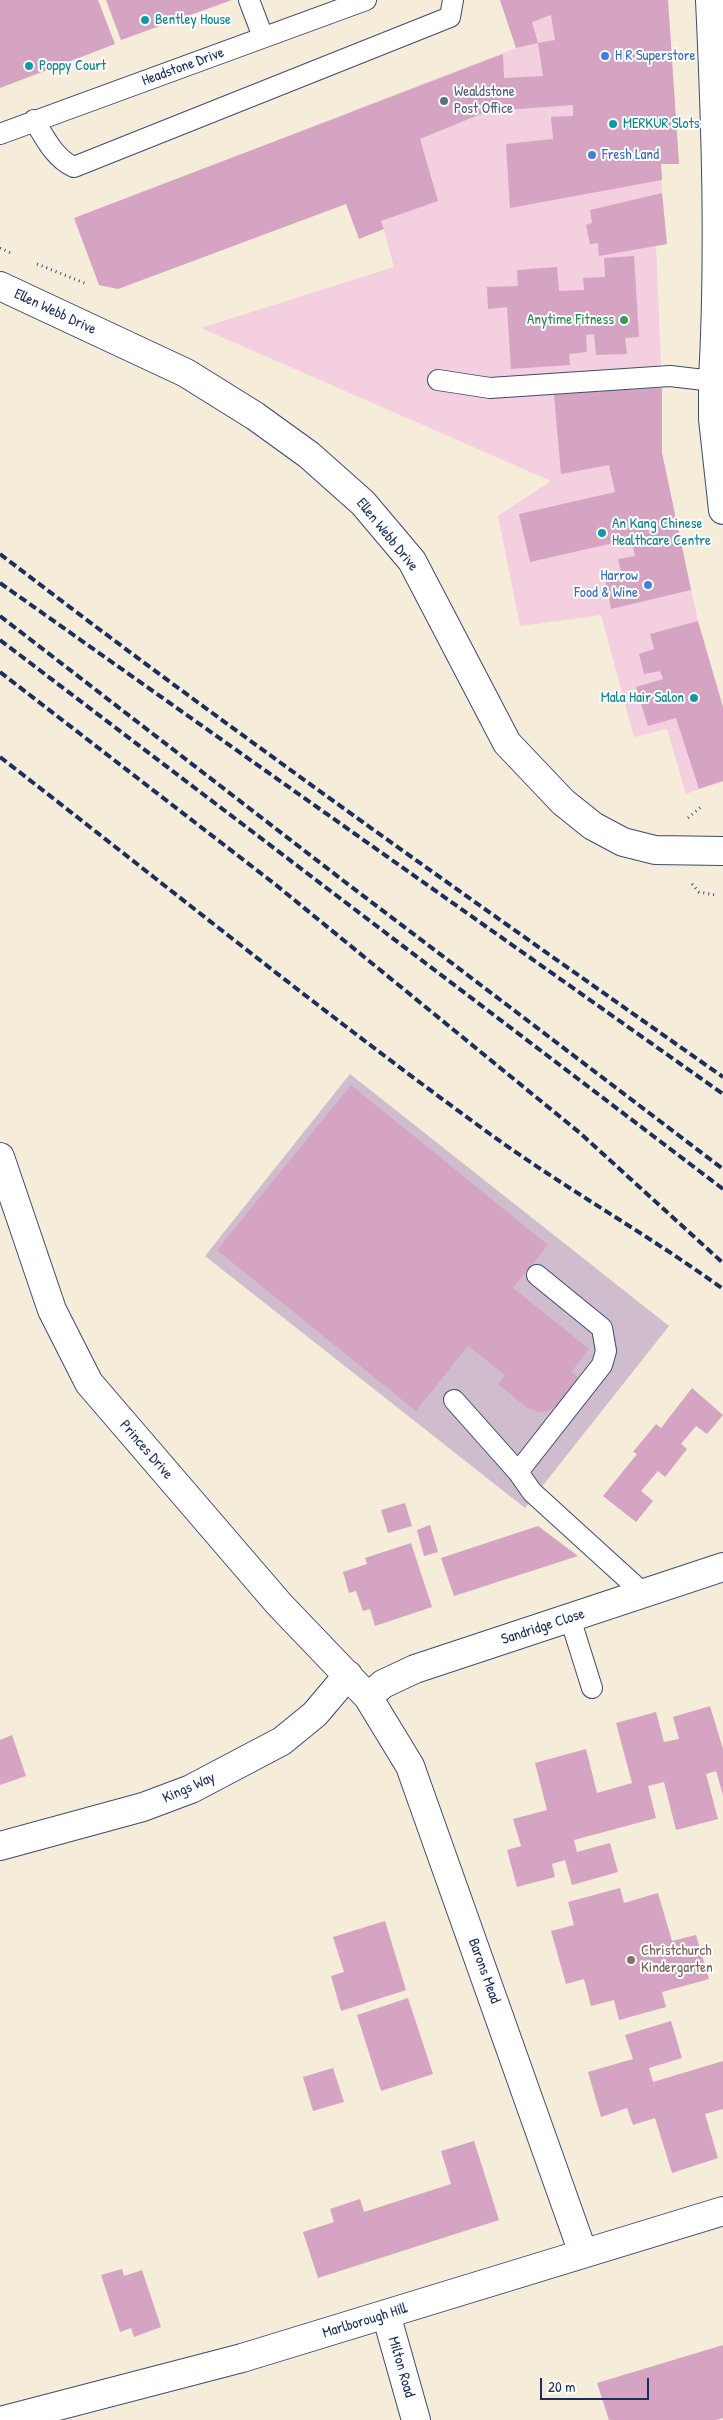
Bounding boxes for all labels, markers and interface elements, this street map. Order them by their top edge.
place label: Bentley House [155,11,231,29]
marker: Bentley House [139,14,151,26]
street label: Headstone Drive [139,44,227,90]
place label: H R Superstore [615,47,696,65]
marker: H R Superstore [599,50,611,62]
place label: Poppy Court [39,57,106,75]
marker: Poppy Court [23,60,35,72]
place label: Wealdstone Post Office [454,83,515,118]
marker: Wealdstone Post Office [438,95,450,107]
place label: MERKUR Slots [623,115,700,133]
marker: MERKUR Slots [607,118,619,130]
place label: Fresh Land [602,146,659,164]
marker: Fresh Land [586,149,598,161]
street label: Ellen Webb Drive [11,285,99,339]
place label: Anytime Fitness [527,311,614,329]
marker: Anytime Fitness [618,314,630,326]
street label: Ellen Webb Drive [352,495,422,575]
place label: An Kang Chinese Healthcare Centre [612,515,711,550]
marker: An Kang Chinese Healthcare Centre [596,527,608,539]
place label: Harrow Food & Wine [574,567,638,602]
marker: Harrow Food & Wine [642,579,654,591]
place label: Mala Hair Salon [601,689,684,707]
marker: Mala Hair Salon [688,692,700,704]
street label: Princes Drive [115,1417,177,1483]
street label: Sandridge Close [499,1605,587,1649]
street label: Kings Way [160,1769,218,1807]
street label: Barons Mead [464,1936,504,2006]
place label: Christchurch Kindergarten [641,1942,713,1977]
marker: Christchurch Kindergarten [625,1954,637,1966]
street label: Marlborough Hill [320,2300,410,2342]
street label: Milton Road [384,2335,418,2399]
scale bar [543,2368,652,2400]
text: 20 m [548,2376,575,2397]

